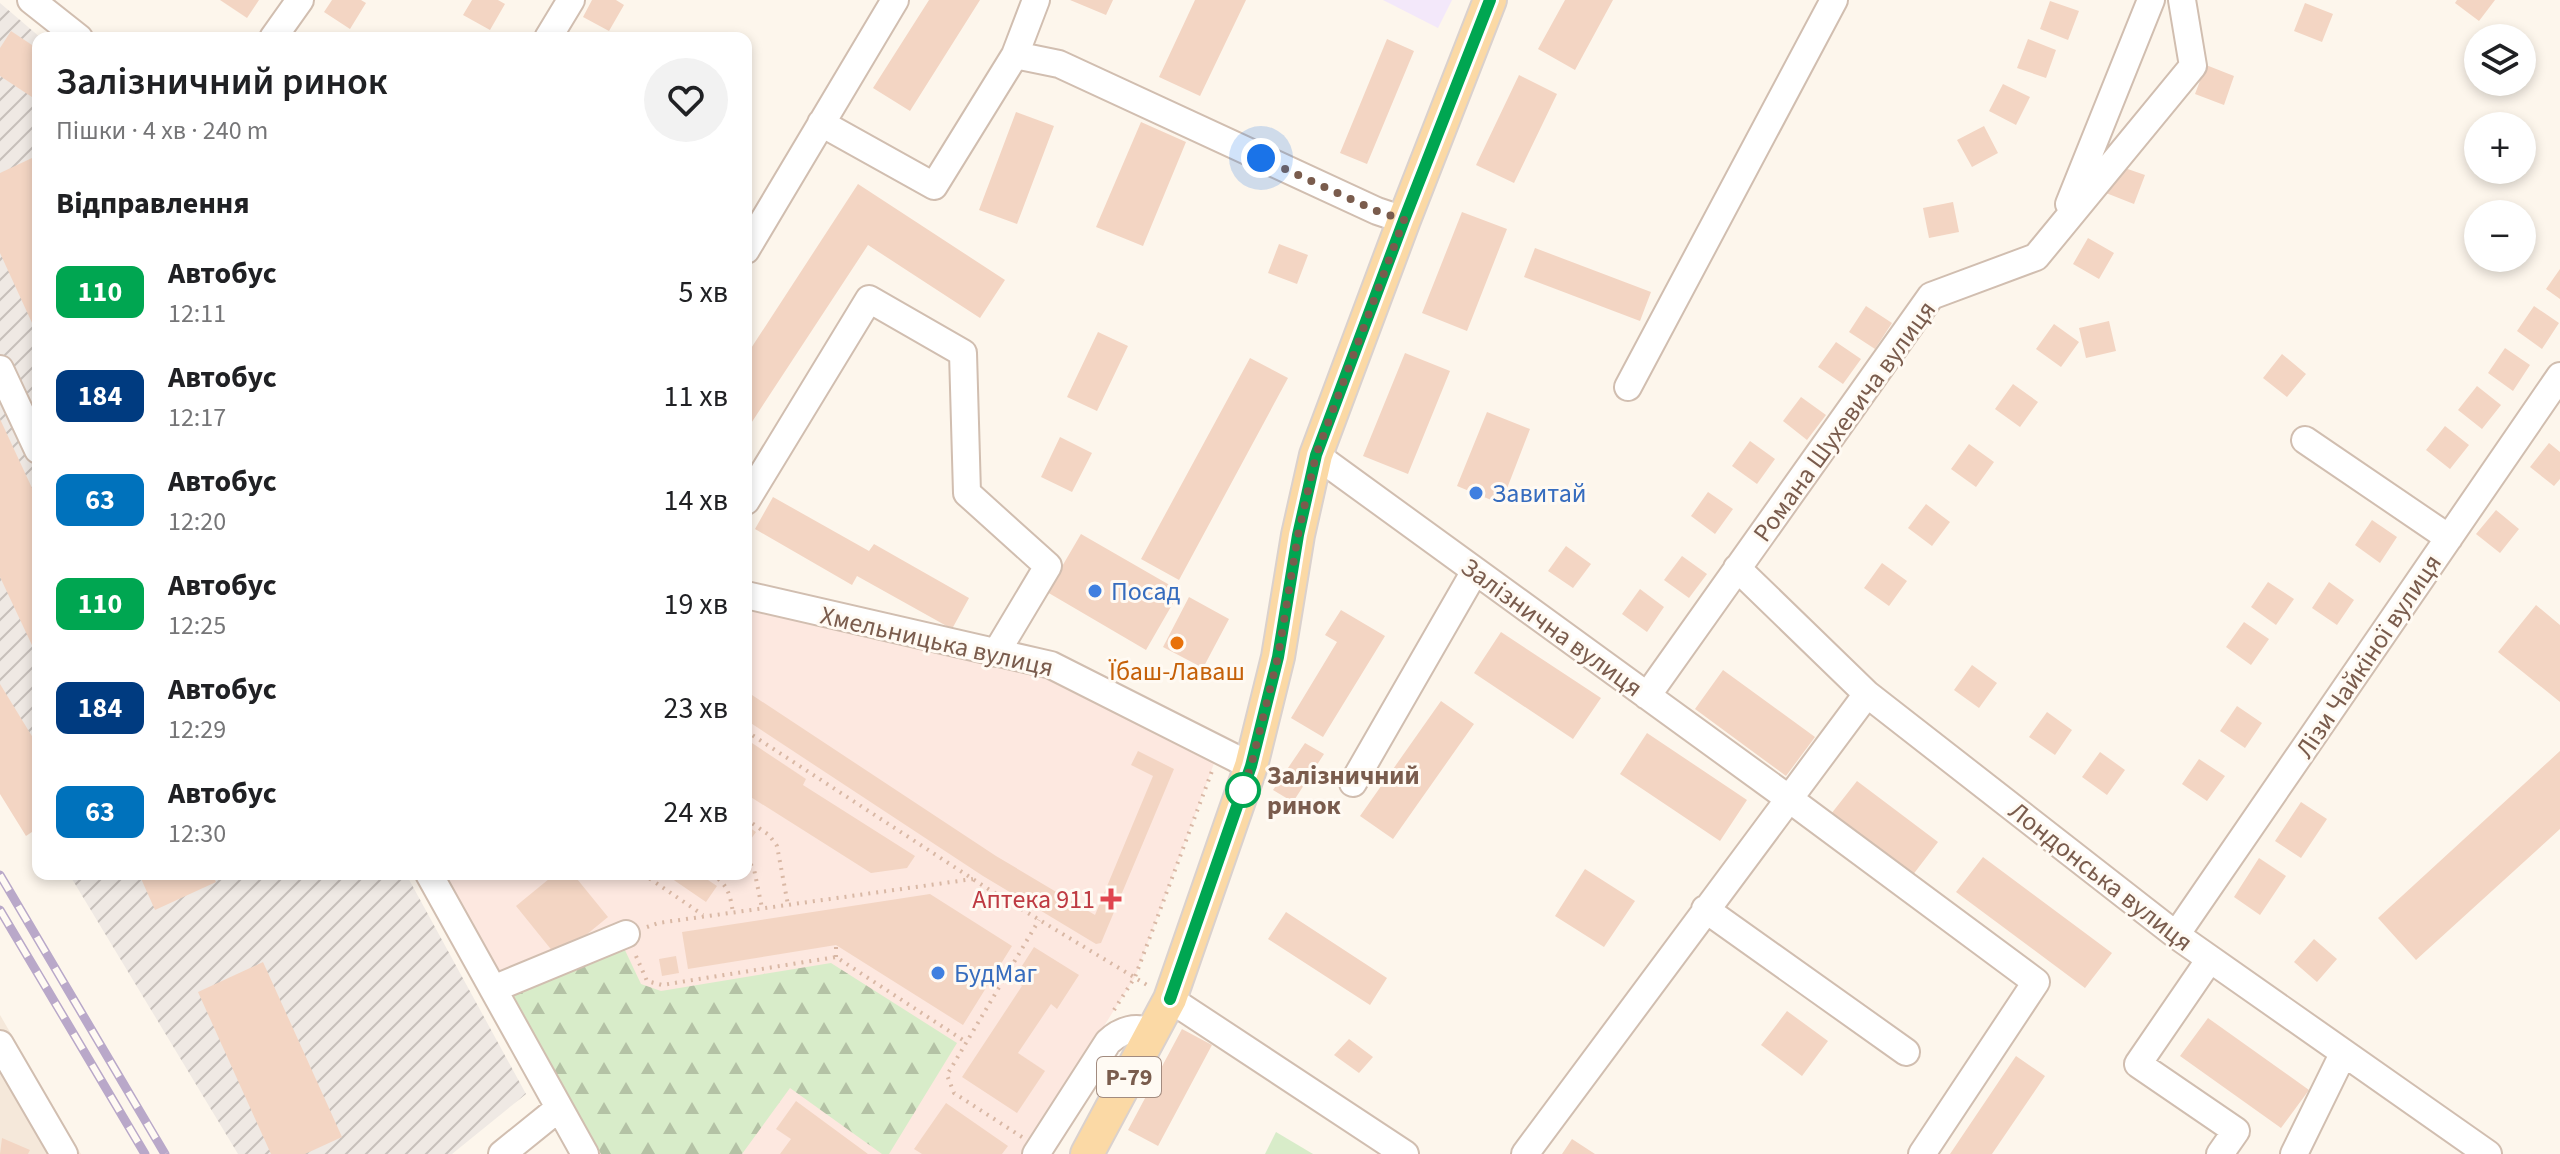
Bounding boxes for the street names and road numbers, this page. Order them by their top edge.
street label: Романа Шухевича вулиця [1744,293,1945,550]
street label: Лізи Чайкіної вулиця [2286,547,2451,766]
street label: Залізнична вулиця [1453,549,1650,706]
street label: Хмельницька вулиця [817,597,1057,686]
street label: Лондонська вулиця [2001,793,2201,960]
road number: Р-79 [1097,1057,1161,1097]

